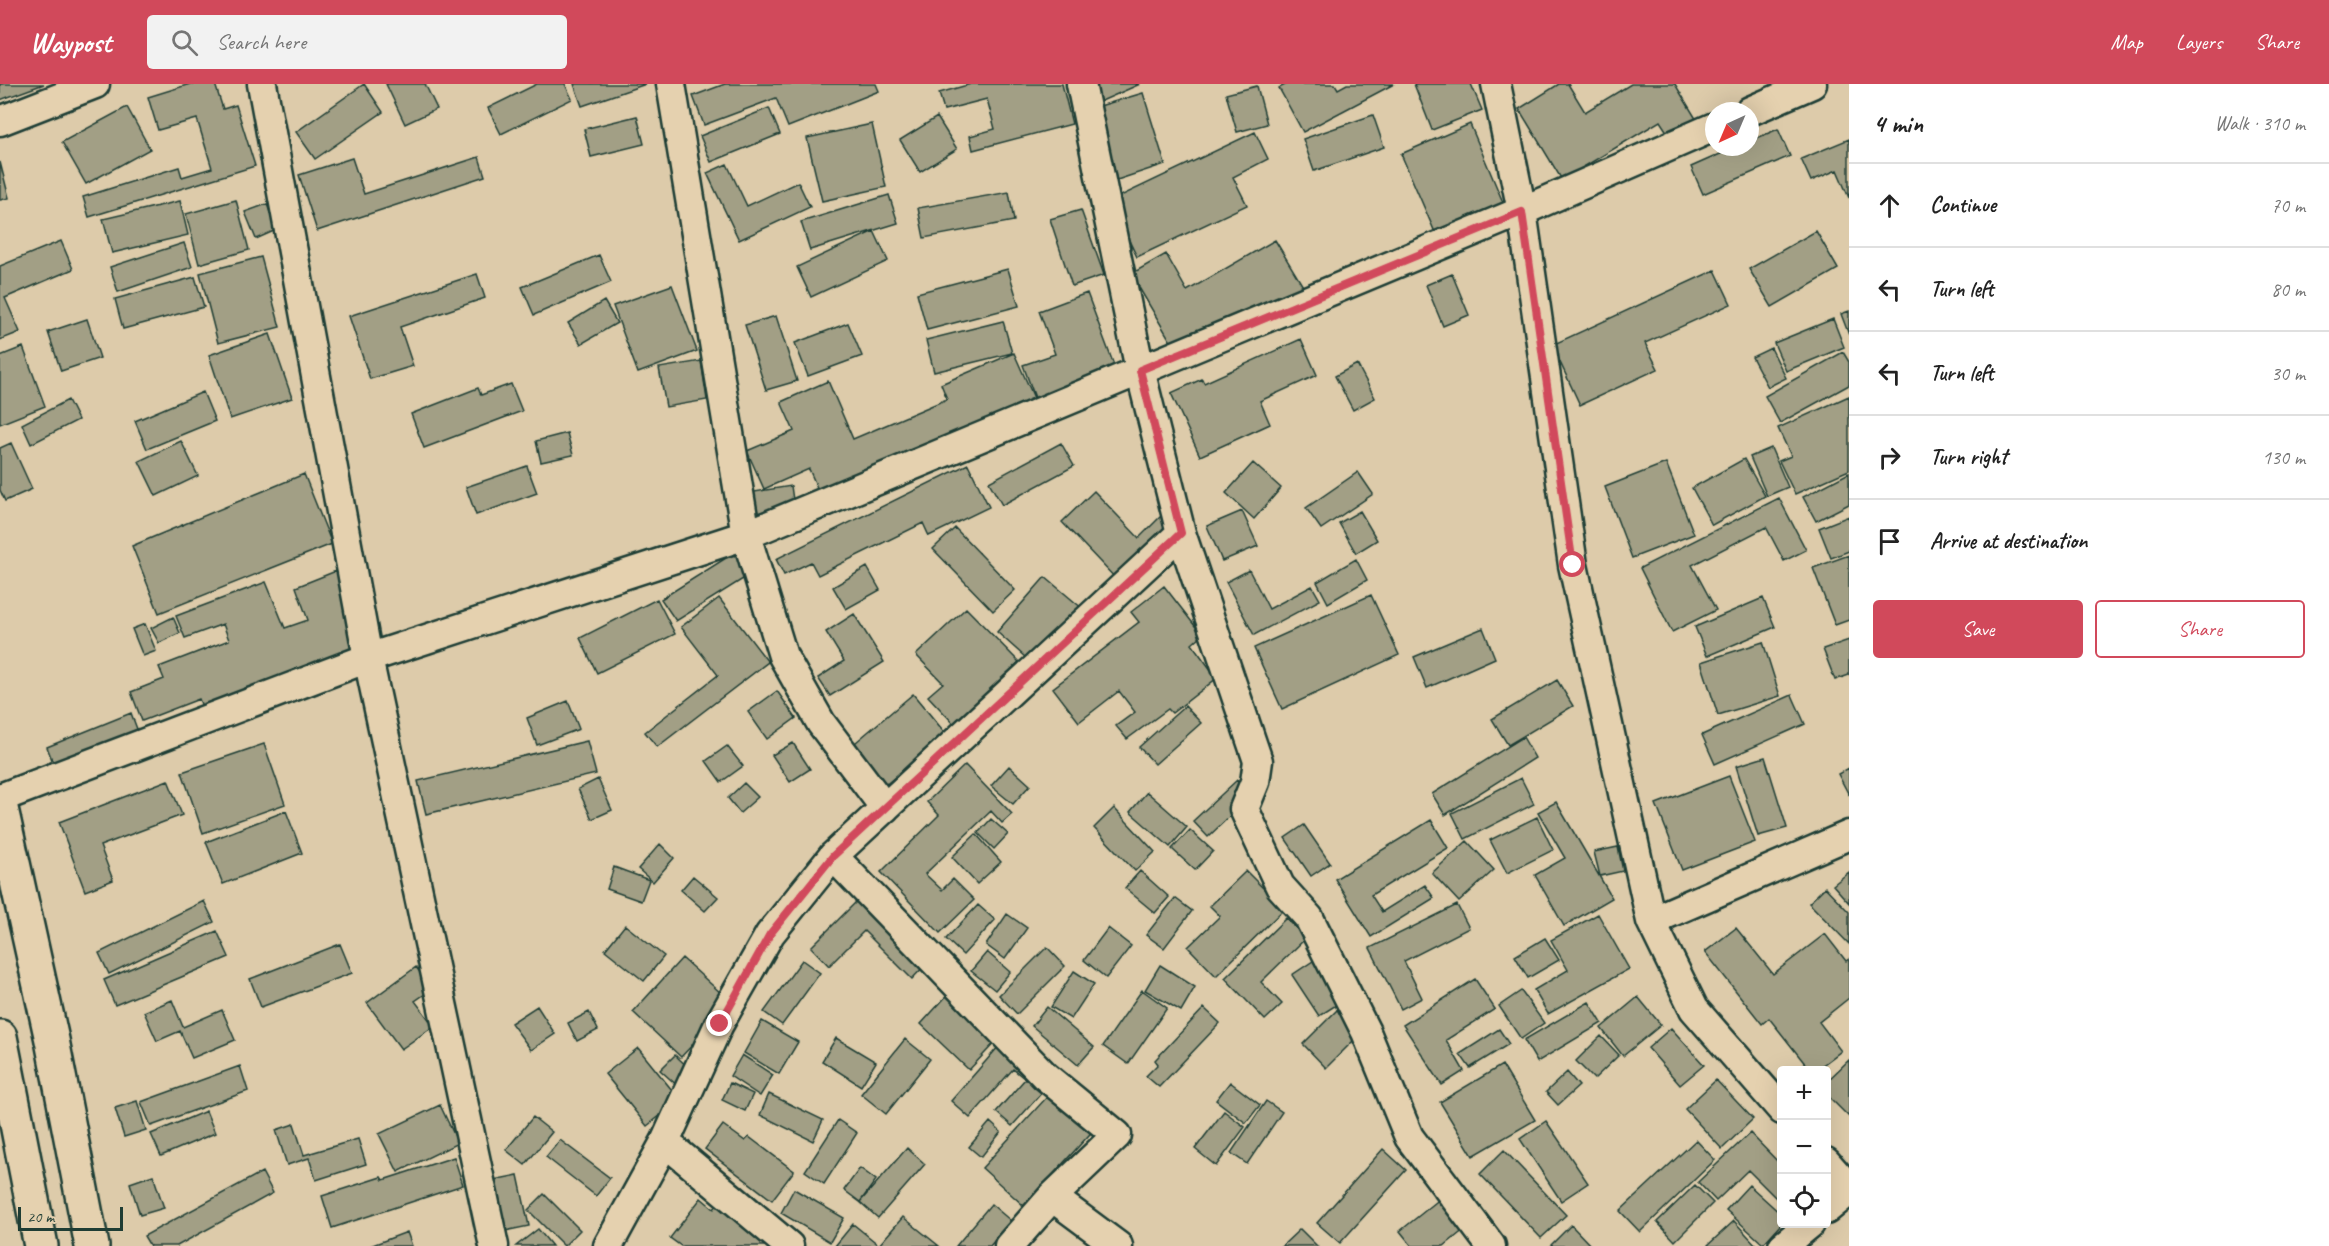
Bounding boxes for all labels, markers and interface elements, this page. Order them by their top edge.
search box [147,15,567,69]
text: Waypost [30,25,111,60]
icon: search [168,26,201,59]
text: Search here [216,28,306,56]
text: Map [2110,29,2143,55]
text: Layers [2176,29,2222,55]
text: Share [2255,29,2299,55]
north arrow [1705,102,1759,156]
text: 4 min [1873,107,1923,140]
text: Walk · 310 m [2215,111,2305,136]
icon: ahead [1873,189,1906,222]
text: Continue [1930,191,1996,219]
text: 70 m [2271,193,2305,218]
icon: left [1873,273,1906,306]
text: Turn left [1930,275,1994,303]
text: 80 m [2271,277,2305,302]
icon: left [1873,357,1906,390]
text: Turn left [1930,359,1994,387]
text: 30 m [2271,361,2305,386]
icon: right [1873,441,1906,474]
text: Turn right [1930,443,2007,471]
text: 130 m [2262,445,2305,470]
icon: arrive [1873,525,1906,558]
text: Arrive at destination [1930,527,2087,555]
route start [1559,551,1585,577]
button: Save [1873,600,2083,658]
button: Share [2095,600,2305,658]
route end [706,1010,732,1036]
map controls [1777,1066,1831,1228]
button: + [1777,1066,1831,1120]
button: − [1777,1120,1831,1174]
button: locate [1777,1174,1831,1228]
scale bar [18,1204,123,1232]
text: 20 m [27,1207,54,1227]

